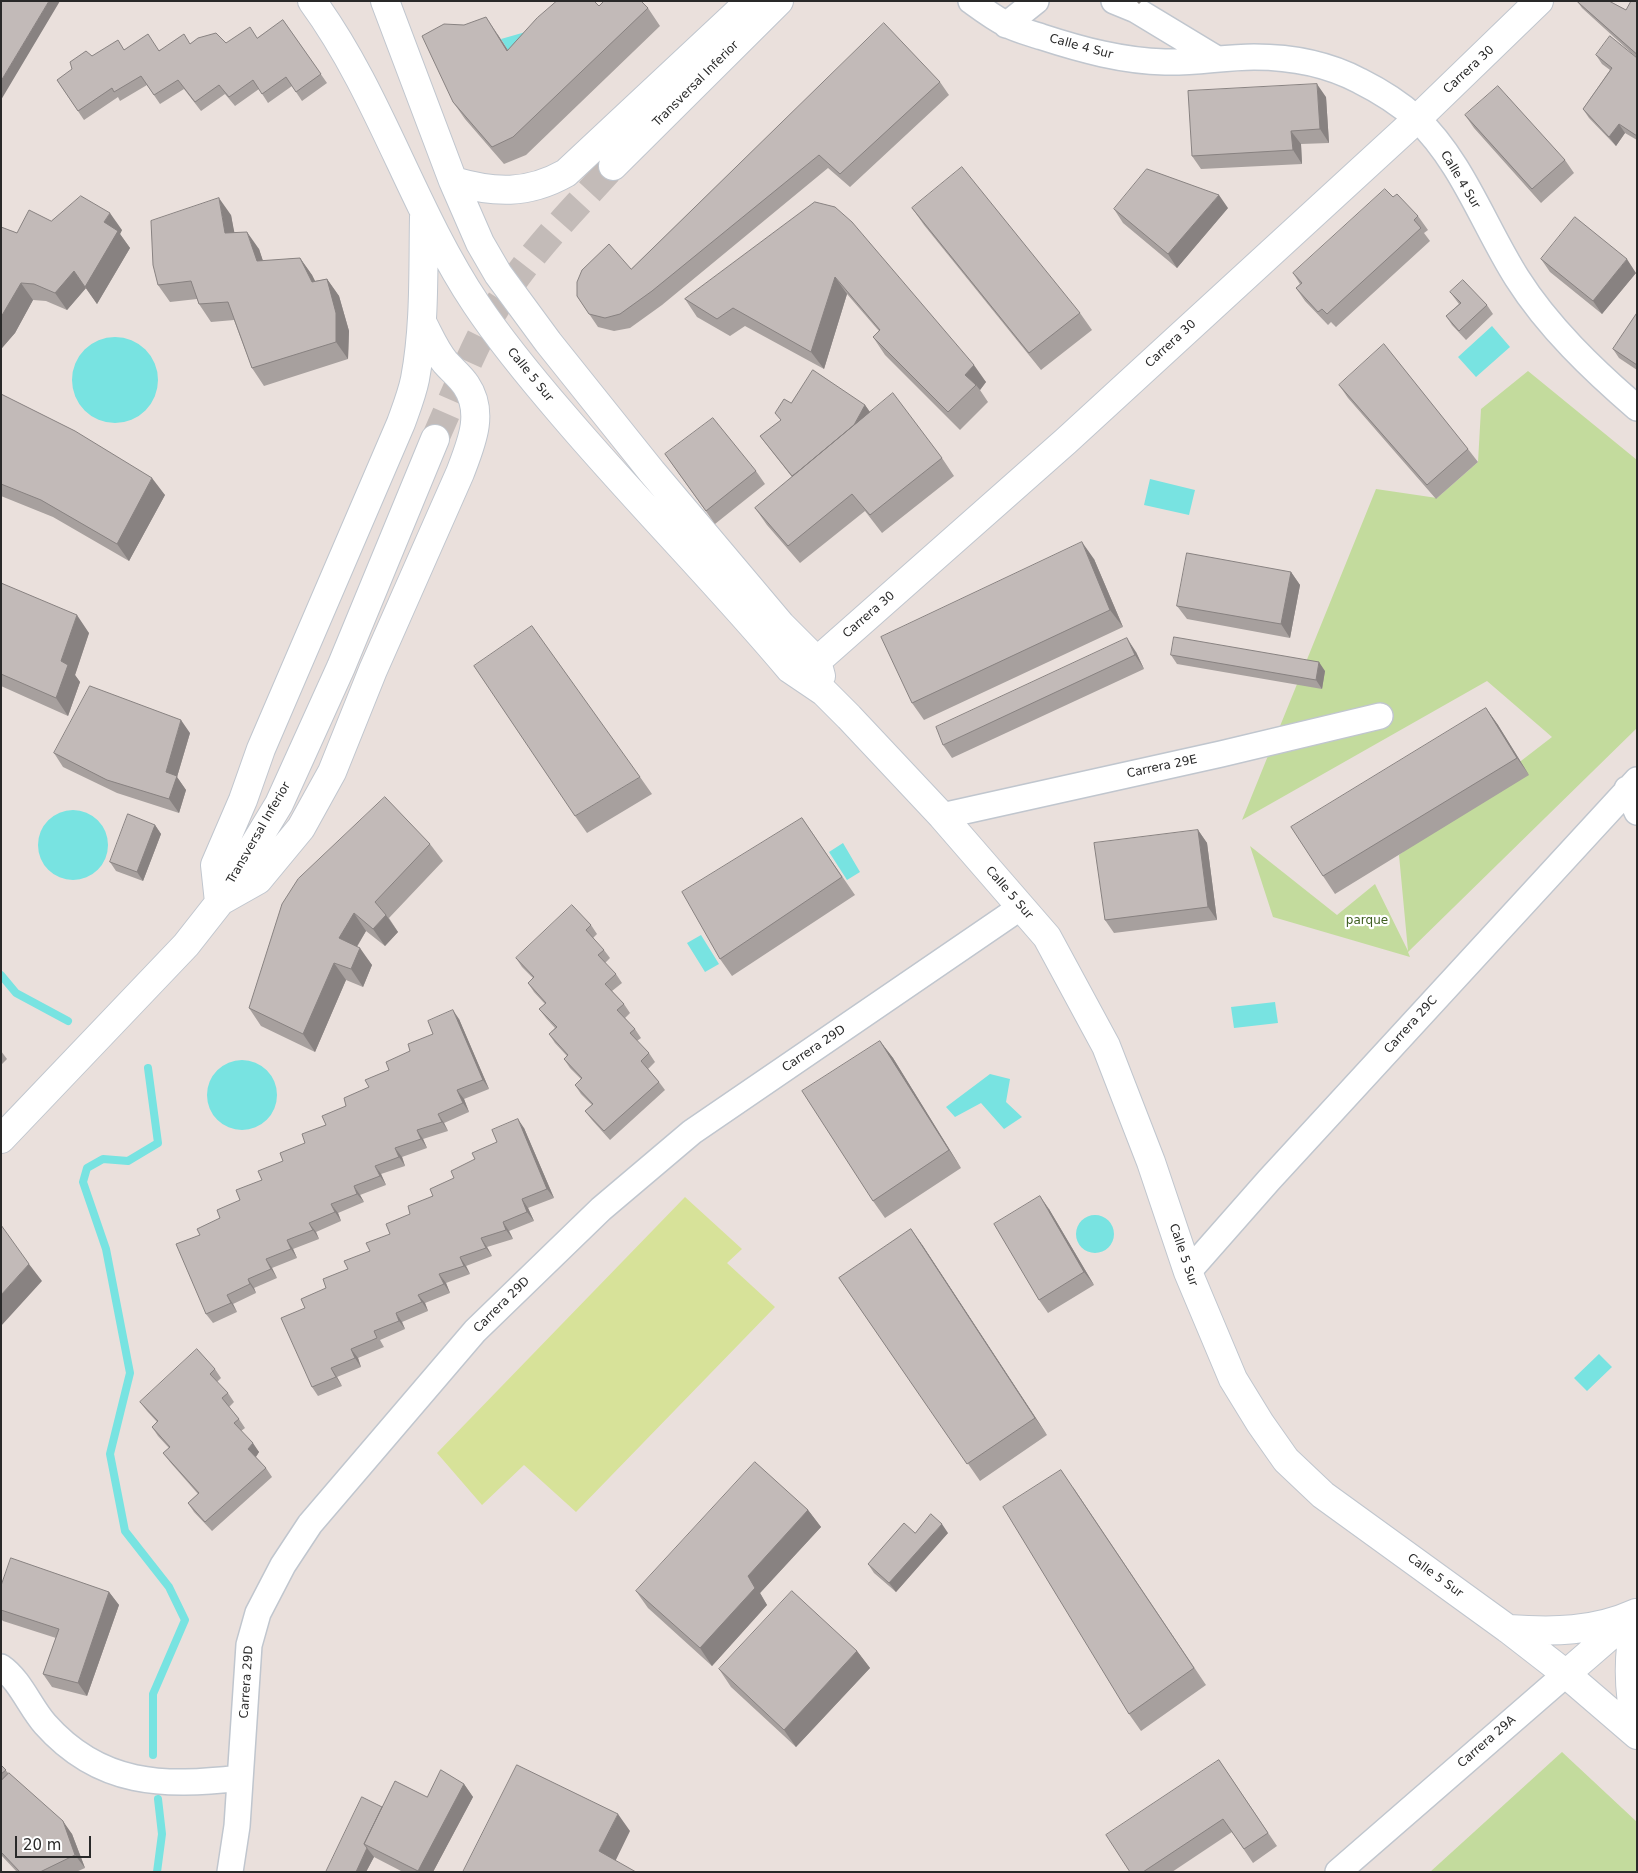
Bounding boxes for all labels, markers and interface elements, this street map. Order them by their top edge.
street label: Calle 4 Sur [1048,32,1114,62]
street label: Transversal Inferior [650,38,742,130]
street label: Carrera 30 [1441,43,1497,97]
street label: Calle 4 Sur [1437,148,1483,212]
street label: Carrera 30 [1143,317,1199,371]
street label: Calle 5 Sur [504,345,556,405]
street label: Carrera 30 [840,589,898,641]
street label: Carrera 29E [1126,753,1198,781]
street label: Transversal Inferior [224,780,294,886]
street label: Calle 5 Sur [982,864,1036,922]
park label: parque [1346,914,1388,928]
street label: Carrera 29C [1381,993,1441,1057]
street label: Carrera 29D [780,1023,848,1075]
street label: Calle 5 Sur [1166,1222,1200,1288]
street label: Carrera 29D [471,1274,533,1336]
street label: Calle 5 Sur [1404,1551,1466,1601]
street label: Carrera 29D [237,1645,257,1719]
street label: Carrera 29A [1455,1713,1519,1771]
scale bar [18,1826,94,1858]
text: 20 m [23,1836,61,1854]

